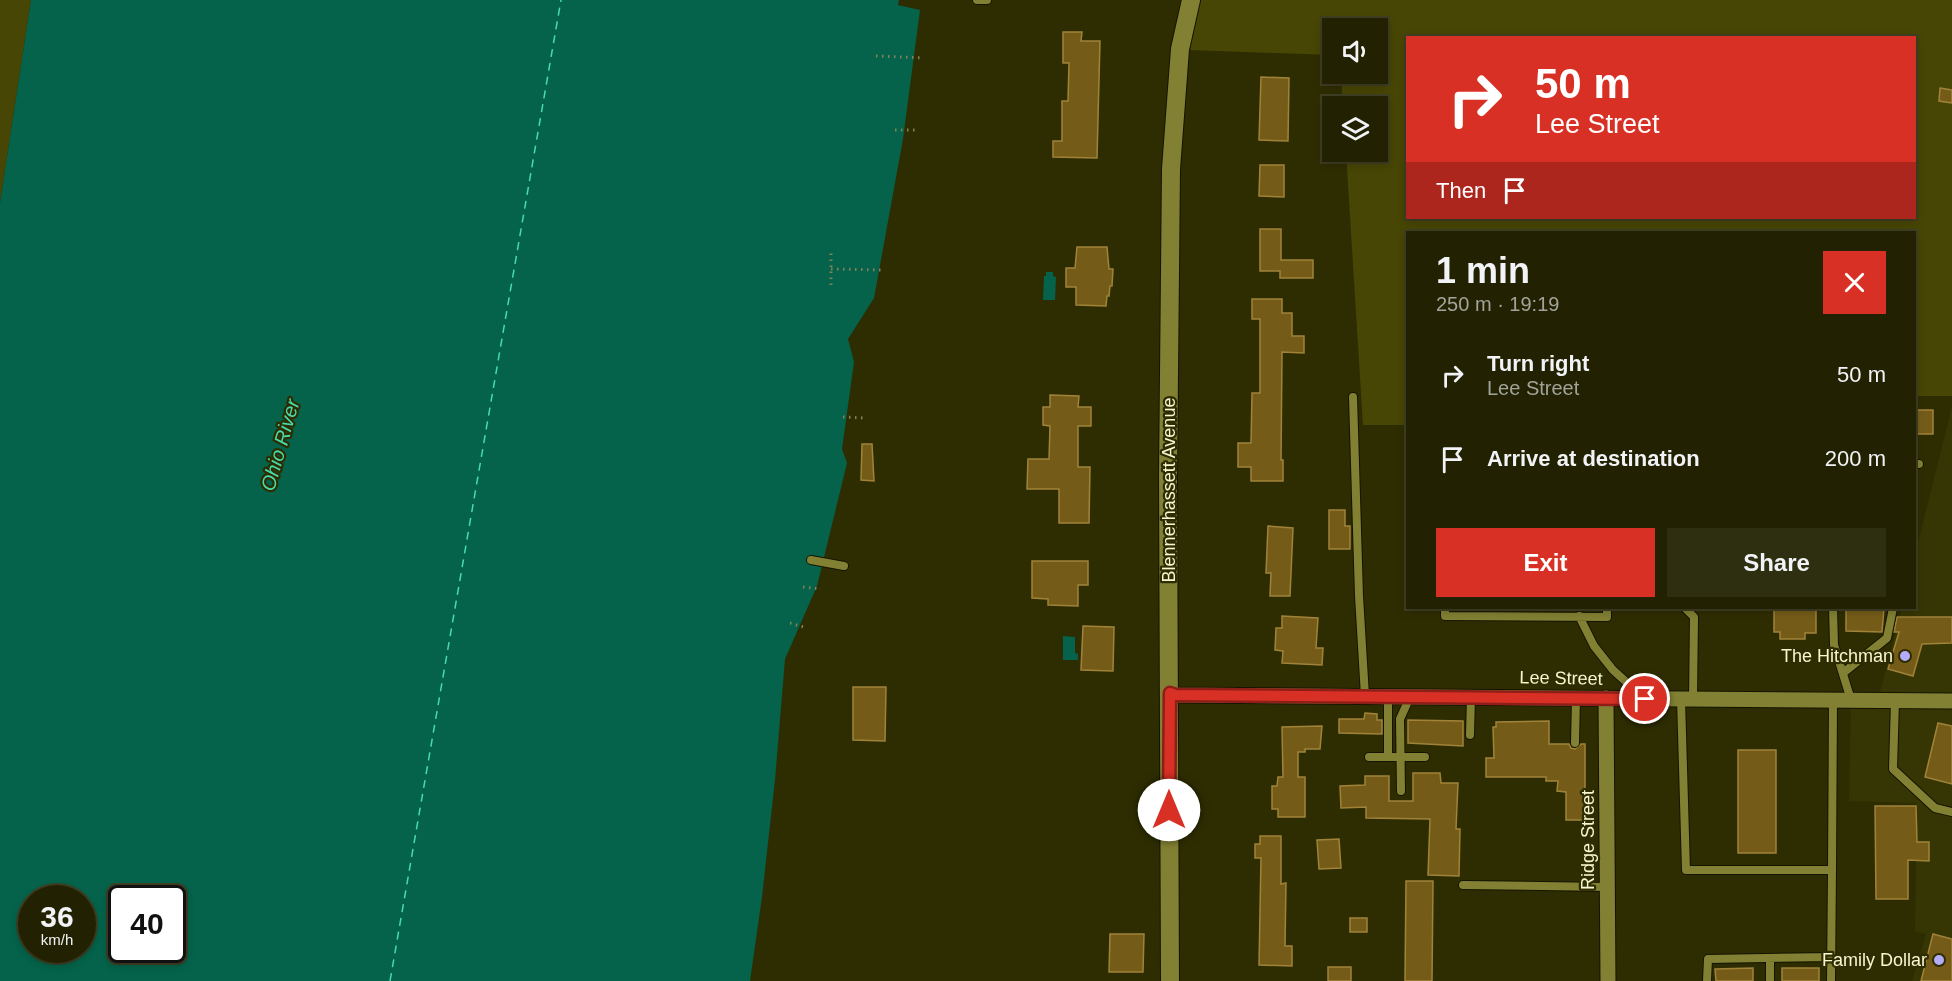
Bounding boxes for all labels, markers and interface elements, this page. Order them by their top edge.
map controls [1322,18,1388,162]
button: sound [1322,18,1388,84]
icon: right [1436,60,1514,138]
text: 50 m [1535,60,1631,107]
button: layers [1322,96,1388,162]
text: Lee Street [1535,109,1660,139]
icon: arrive [1498,174,1531,207]
text: Then [1436,178,1486,203]
text: 1 min [1436,250,1530,291]
button: close [1823,251,1886,314]
text: 250 m · 19:19 [1436,293,1559,315]
text: Turn right [1487,351,1589,376]
icon: right [1436,359,1469,392]
text: 50 m [1837,362,1886,387]
text: Lee Street [1487,377,1579,399]
water label: Ohio River [256,395,304,493]
street label: Blennerhassett Avenue [1159,398,1179,582]
icon: arrive [1436,443,1469,476]
text: Arrive at destination [1487,446,1700,471]
text: 200 m [1825,446,1886,471]
button: Exit [1436,528,1655,597]
button: Share [1667,528,1886,597]
place label: The Hitchman [1781,646,1893,666]
marker: The Hitchman [1898,649,1912,663]
street label: Lee Street [1519,667,1603,689]
pin [1619,673,1670,724]
icon: arrive [1628,682,1661,715]
position arrow [1137,778,1201,842]
street label: Ridge Street [1578,790,1598,890]
speed limit sign: 40 [108,885,186,963]
text: 36 [40,900,74,933]
text: km/h [41,931,73,948]
place label: Family Dollar [1822,950,1927,970]
marker: Family Dollar [1932,953,1946,967]

